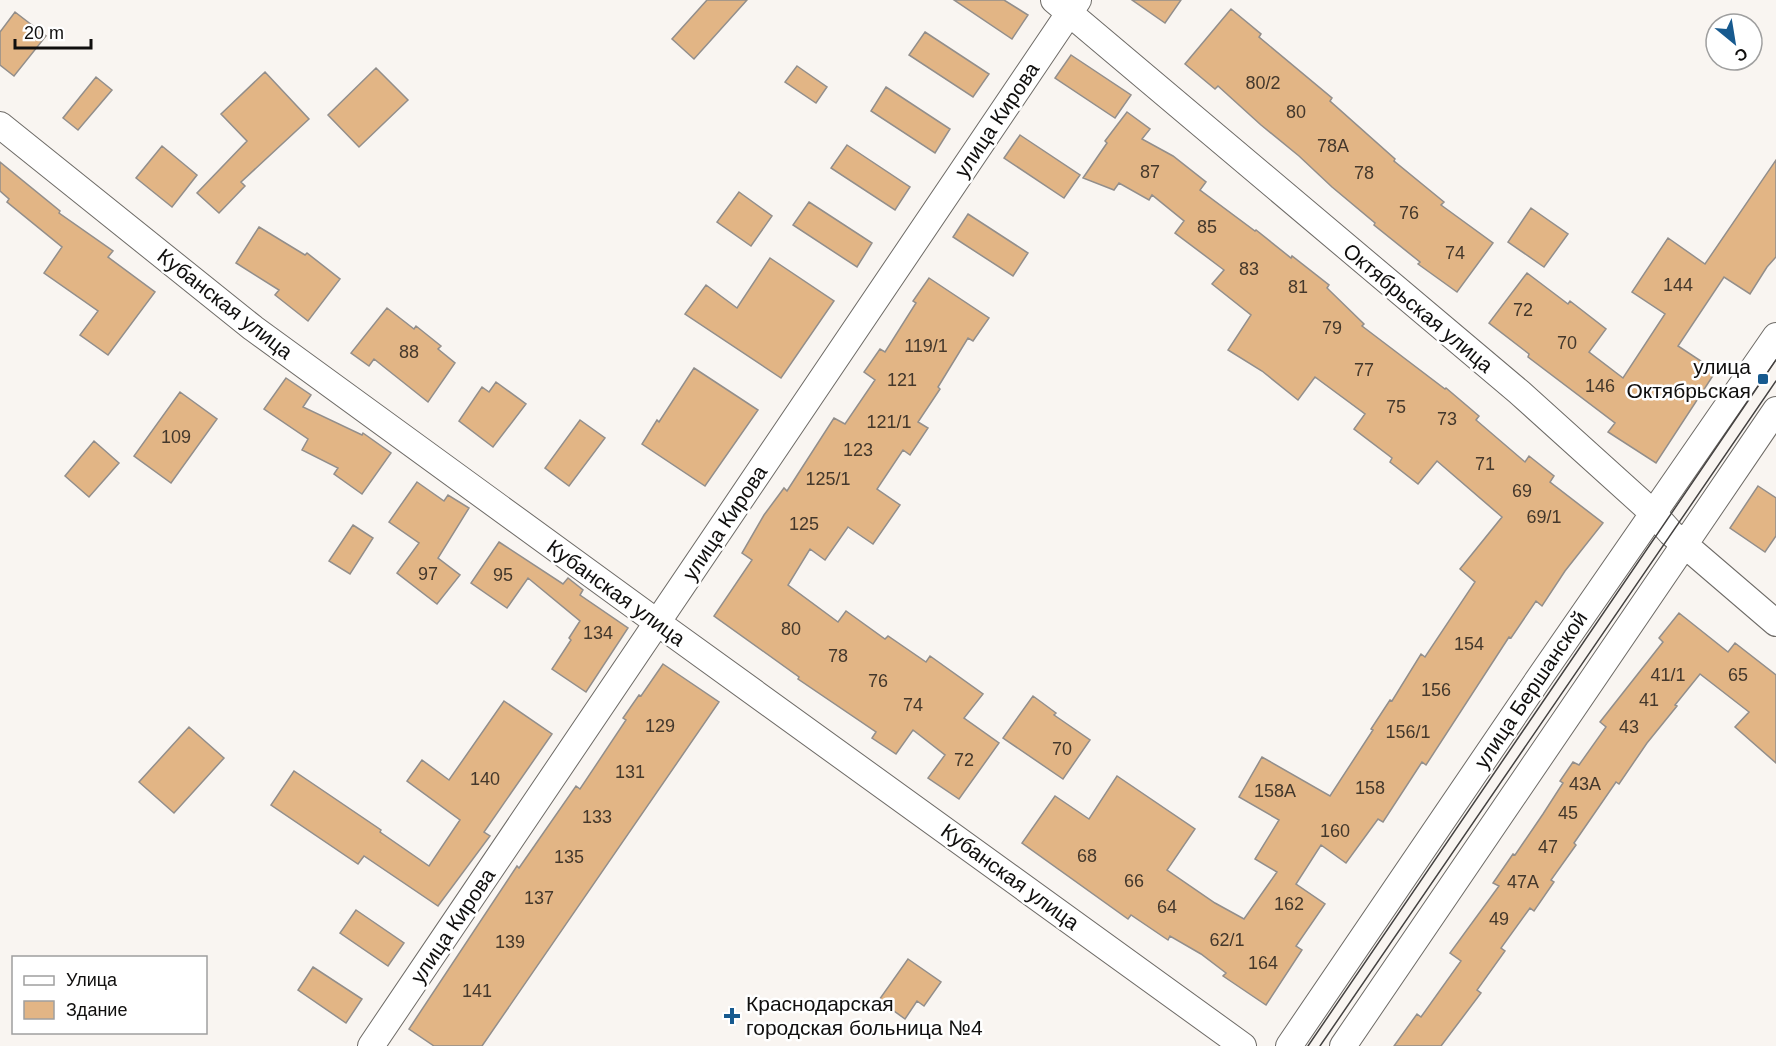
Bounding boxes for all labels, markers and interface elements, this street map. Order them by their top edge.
scale bar [15,12,92,50]
north arrow [1704,12,1764,72]
text: 20 m [24,23,64,43]
text: С [1732,44,1751,65]
street label: улица Кирова [950,58,1044,181]
house number: 80/2 [1245,73,1281,93]
house number: 80 [1286,102,1306,122]
house number: 78А [1317,136,1349,156]
house number: 87 [1140,162,1160,182]
house number: 78 [1354,163,1374,183]
house number: 76 [1399,203,1419,223]
house number: 85 [1197,217,1217,237]
street label: Октябрьская улица [1339,238,1498,377]
house number: 74 [1445,243,1465,263]
street label: Кубанская улица [153,244,297,364]
house number: 83 [1239,259,1259,279]
house number: 144 [1663,275,1693,295]
house number: 81 [1288,277,1308,297]
house number: 72 [1513,300,1533,320]
house number: 79 [1322,318,1342,338]
house number: 70 [1557,333,1577,353]
house number: 119/1 [904,336,948,356]
house number: 88 [399,342,419,362]
place label: улица Октябрьская [1626,355,1751,402]
house number: 77 [1354,360,1374,380]
house number: 121 [887,370,917,390]
marker: улица Октябрьская [1756,372,1770,386]
house number: 146 [1585,376,1615,396]
house number: 75 [1386,397,1406,417]
house number: 73 [1437,409,1457,429]
house number: 121/1 [866,412,912,432]
house number: 109 [161,427,191,447]
house number: 123 [843,440,873,460]
house number: 71 [1475,454,1495,474]
street label: улица Кирова [678,461,772,584]
house number: 125/1 [805,469,851,489]
house number: 69 [1512,481,1532,501]
house number: 69/1 [1526,507,1562,527]
house number: 125 [789,514,819,534]
street label: Кубанская улица [543,535,690,650]
house number: 97 [418,564,438,584]
house number: 95 [493,565,513,585]
street label: улица Бершанской [1470,607,1592,772]
house number: 80 [781,619,801,639]
house number: 134 [583,623,613,643]
house number: 154 [1454,634,1484,654]
house number: 78 [828,646,848,666]
house number: 41/1 [1650,665,1686,685]
house number: 65 [1728,665,1748,685]
house number: 76 [868,671,888,691]
house number: 156 [1421,680,1451,700]
house number: 41 [1639,690,1659,710]
house number: 74 [903,695,923,715]
house number: 129 [645,716,675,736]
house number: 43 [1619,717,1639,737]
house number: 156/1 [1385,722,1431,742]
house number: 70 [1052,739,1072,759]
house number: 72 [954,750,974,770]
house number: 131 [615,762,645,782]
house number: 140 [470,769,500,789]
house number: 43А [1569,774,1601,794]
house number: 158 [1355,778,1385,798]
house number: 158А [1254,781,1296,801]
house number: 45 [1558,803,1578,823]
house number: 133 [582,807,612,827]
street label: Кубанская улица [937,819,1084,934]
house number: 160 [1320,821,1350,841]
house number: 47 [1538,837,1558,857]
house number: 68 [1077,846,1097,866]
house number: 135 [554,847,584,867]
street label: улица Кирова [406,864,500,987]
house number: 66 [1124,871,1144,891]
house number: 47А [1507,872,1539,892]
house number: 137 [524,888,554,908]
house number: 162 [1274,894,1304,914]
house number: 64 [1157,897,1177,917]
house number: 49 [1489,909,1509,929]
house number: 62/1 [1209,930,1245,950]
house number: 139 [495,932,525,952]
house number: 164 [1248,953,1278,973]
legend [12,956,207,1034]
text: Улица [66,970,118,990]
house number: 141 [462,981,492,1001]
place label: Краснодарская городская больница №4 [746,992,983,1039]
text: Здание [66,1000,127,1020]
marker: Краснодарская городская больница №4 [723,1007,741,1025]

